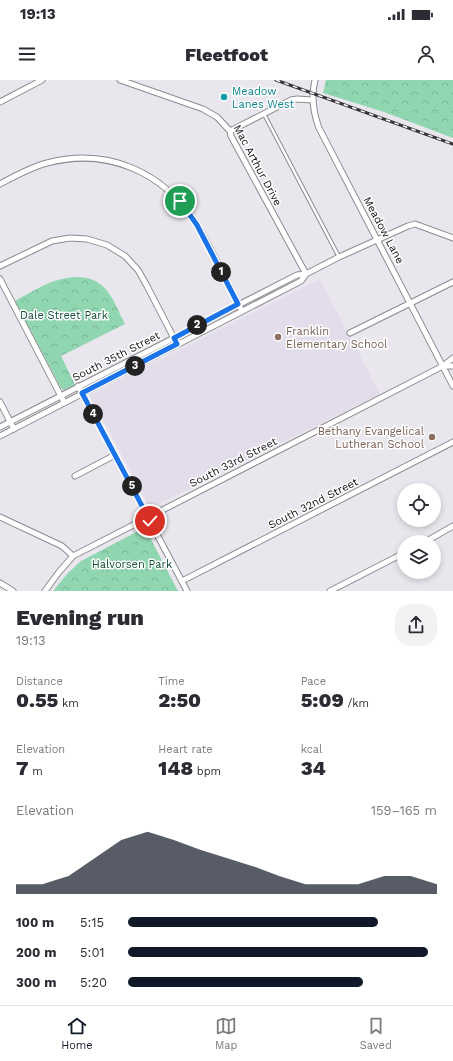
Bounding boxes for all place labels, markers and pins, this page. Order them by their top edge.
place label: Meadow Lanes West [232,85,295,111]
marker: Meadow Lanes West [219,92,229,102]
pin [163,184,197,218]
pin: 1 [211,262,231,282]
pin: 2 [187,315,207,335]
place label: Franklin Elementary School [286,325,388,351]
marker: Franklin Elementary School [273,332,283,342]
pin: 3 [125,356,145,376]
pin: 4 [83,404,103,424]
place label: Bethany Evangelical Lutheran School [318,425,425,451]
marker: Bethany Evangelical Lutheran School [427,432,437,442]
pin: 5 [122,476,142,496]
pin [133,504,167,538]

